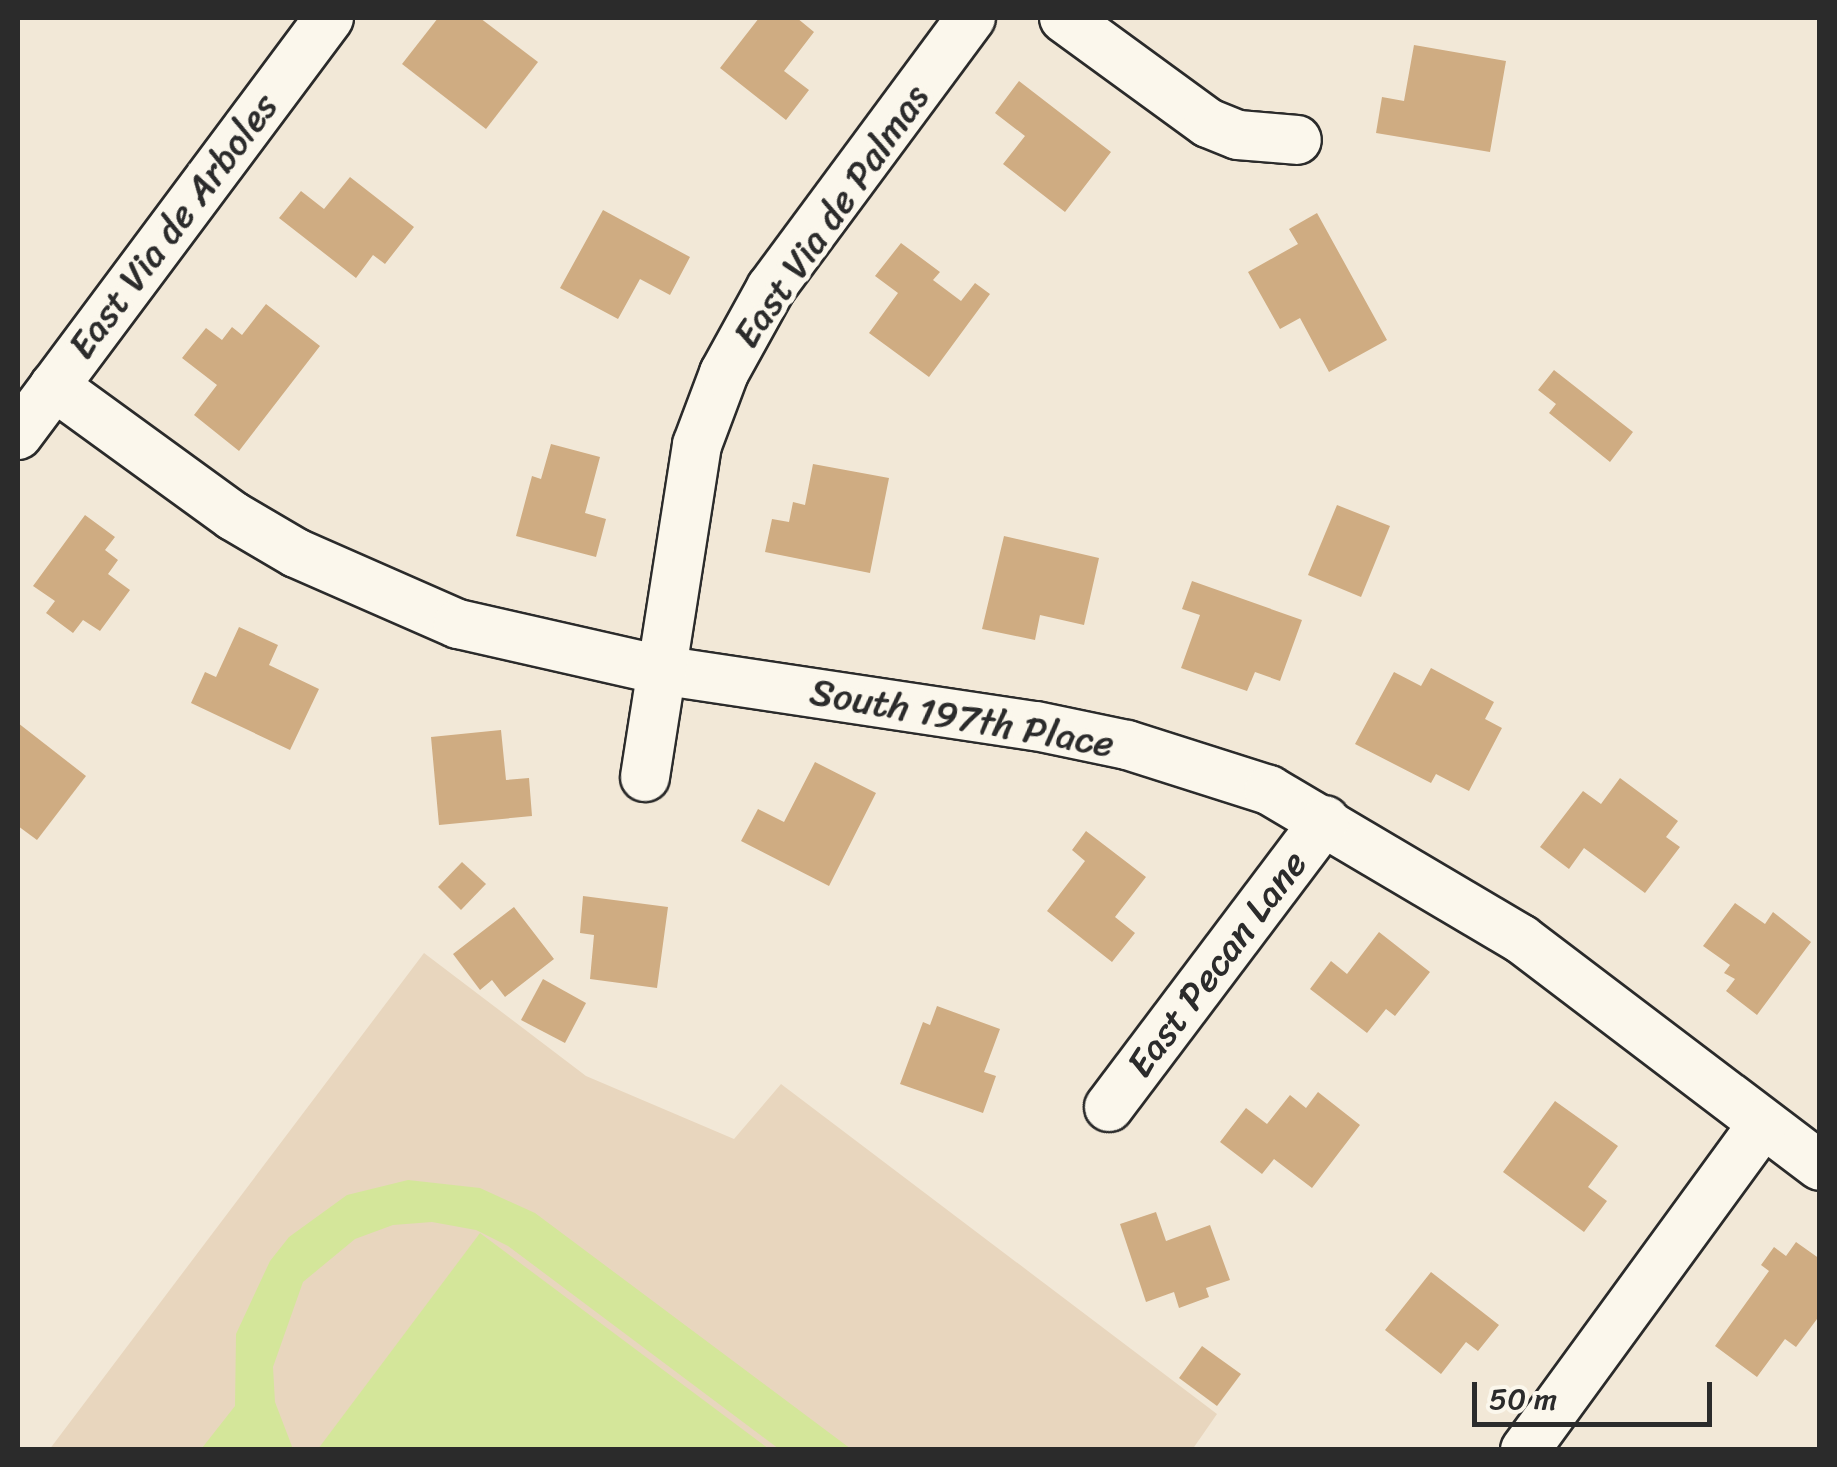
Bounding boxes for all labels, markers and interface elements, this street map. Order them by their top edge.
street label: East Via de Palmas [723,75,939,357]
street label: East Via de Arboles [57,83,289,369]
street label: South 197th Place [806,669,1118,767]
street label: East Pecan Lane [1117,842,1317,1086]
scale bar [1477,1362,1717,1424]
text: 50 m [1489,1372,1557,1426]

